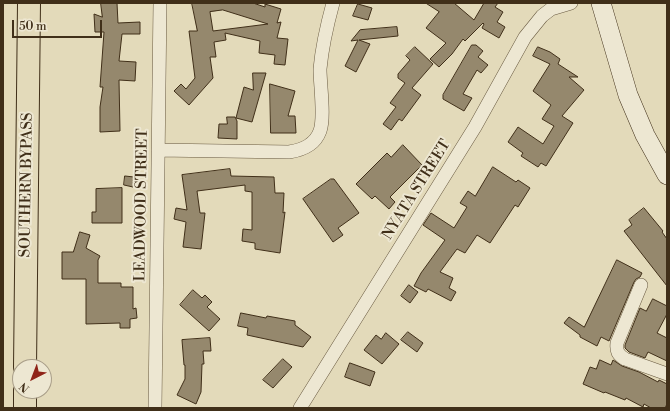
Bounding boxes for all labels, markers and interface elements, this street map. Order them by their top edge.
scale bar [14,12,104,38]
text: 50 m [19,19,47,34]
street label: SOUTHERN BYPASS [17,112,37,258]
street label: LEADWOOD STREET [132,128,152,282]
street label: NYATA STREET [379,137,455,243]
north arrow [12,359,52,399]
text: N [17,379,33,395]

